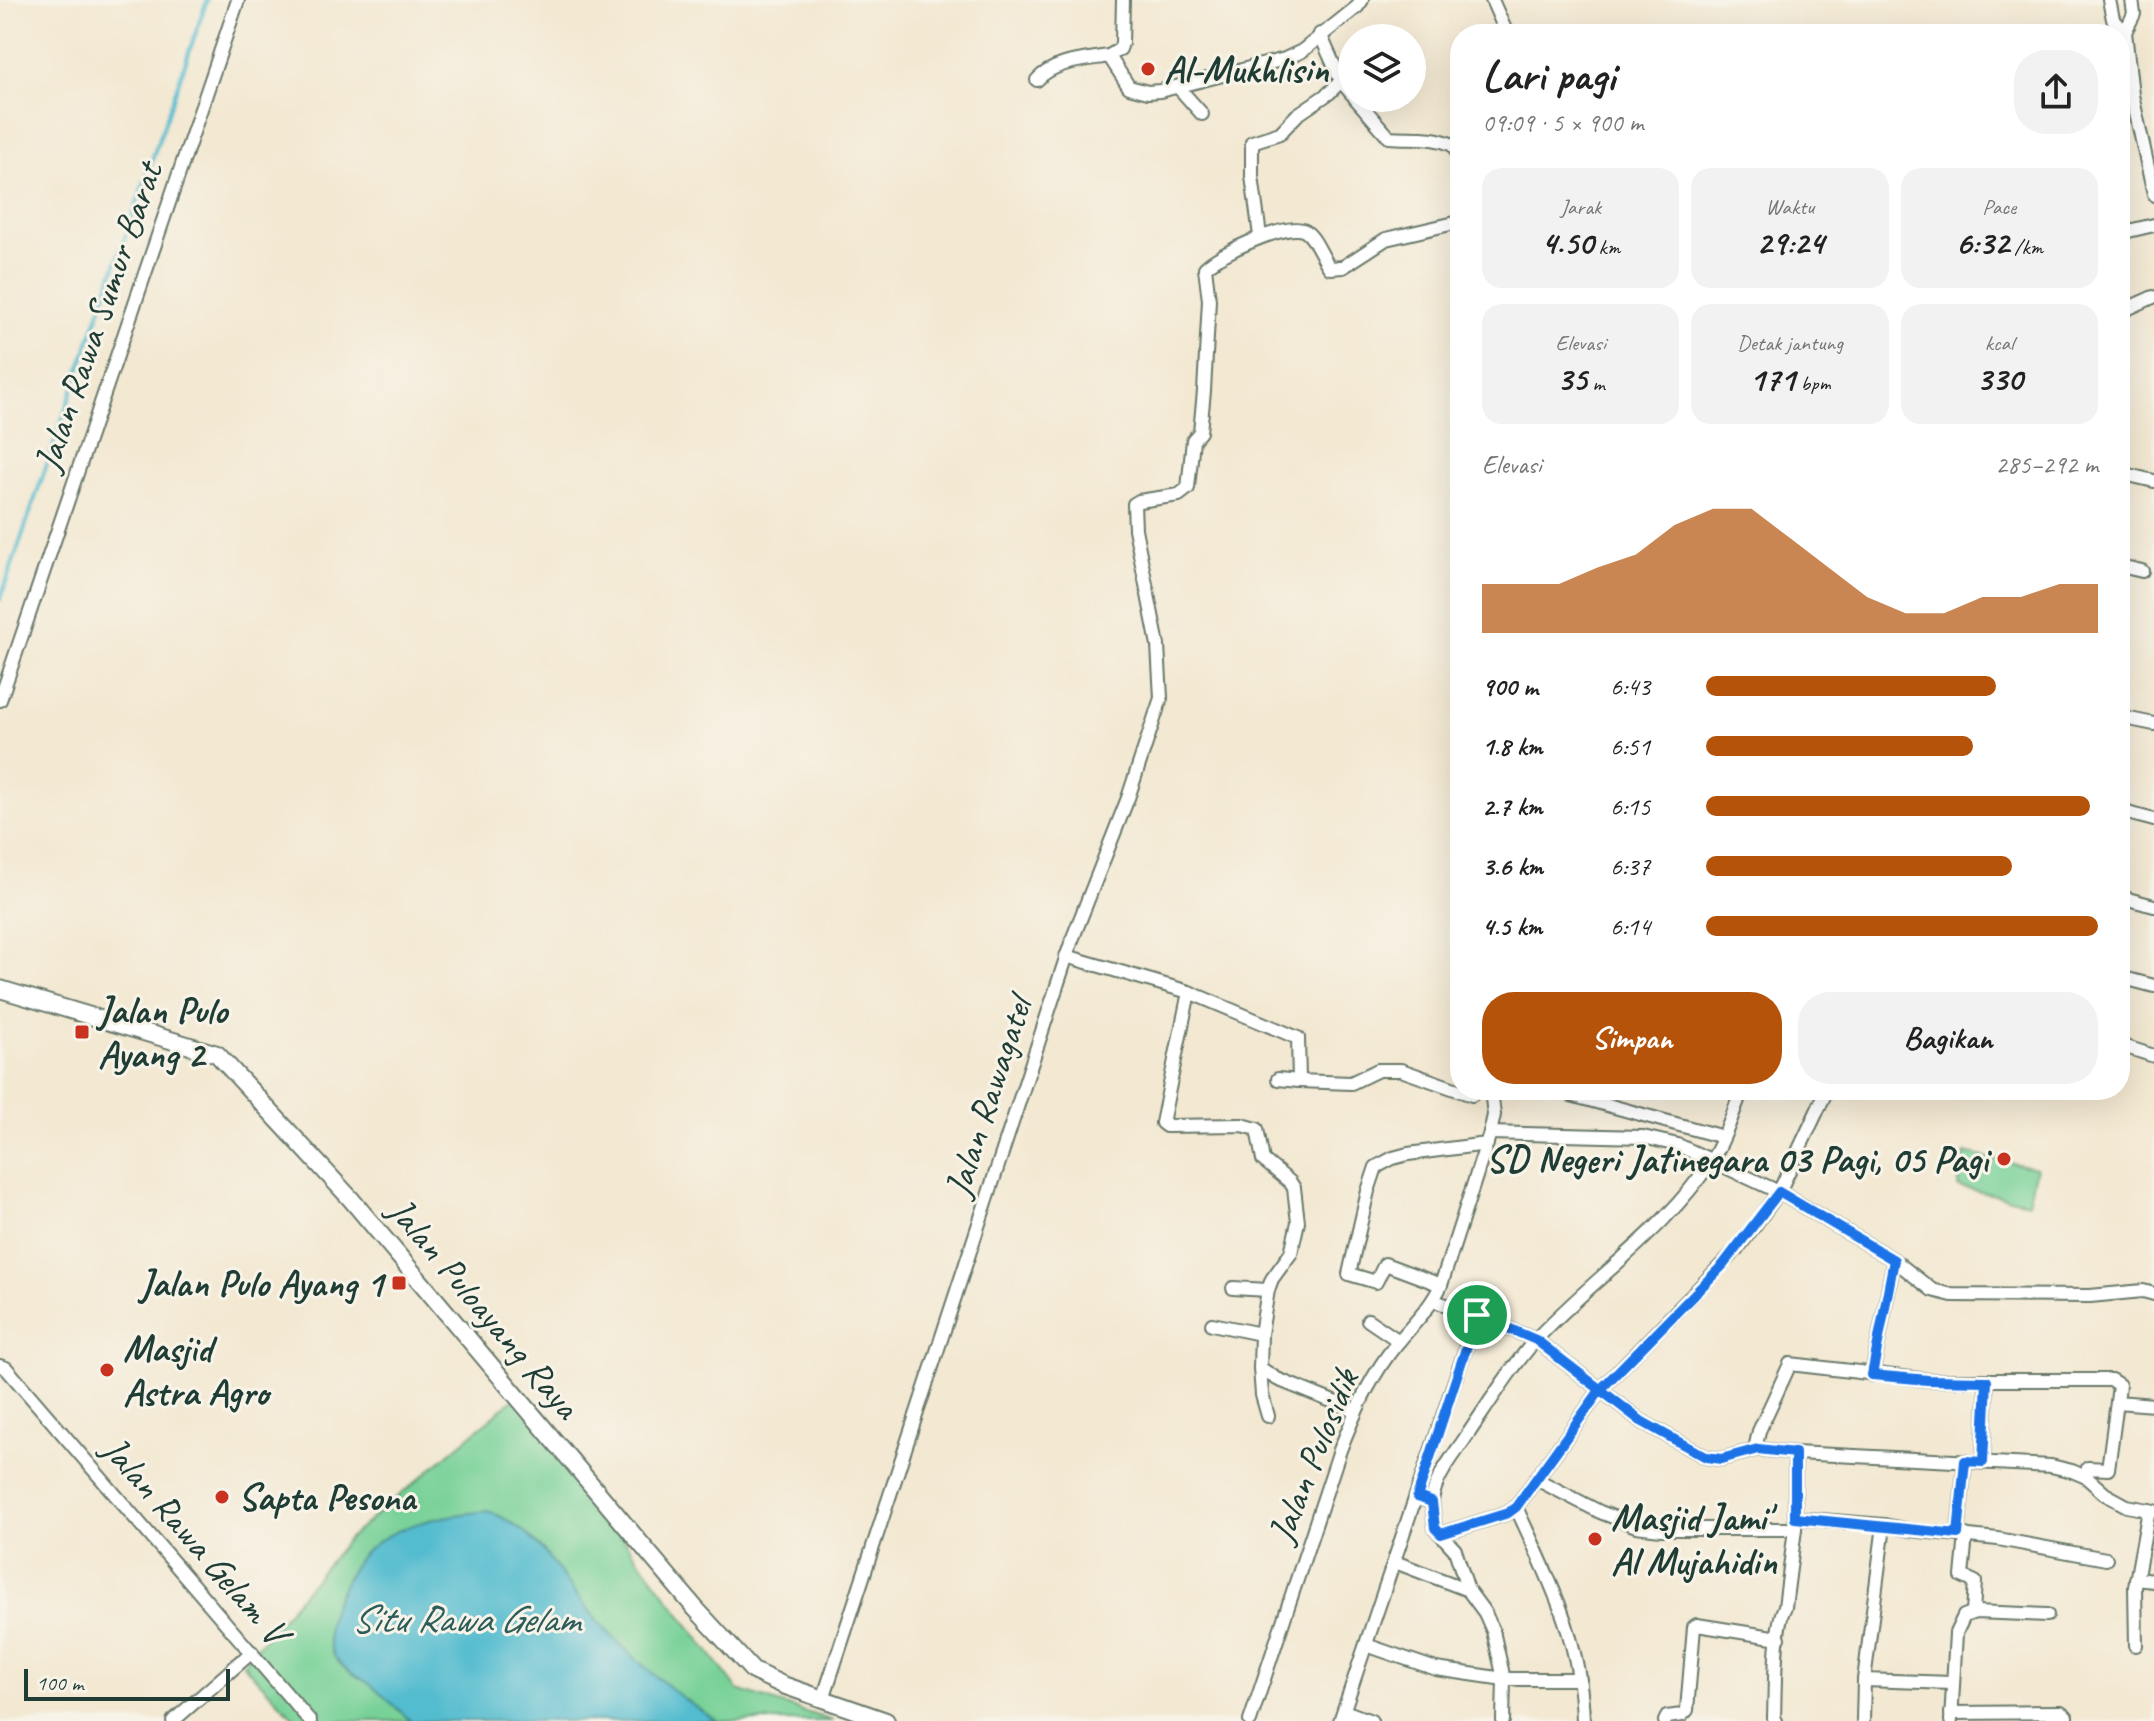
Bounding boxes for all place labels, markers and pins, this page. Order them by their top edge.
place label: Al-Mukhlisin [1164,46,1330,93]
marker: Al-Mukhlisin [1139,60,1157,78]
place label: Jalan Pulo Ayang 2 [95,987,229,1078]
marker: Jalan Pulo Ayang 2 [73,1023,91,1041]
place label: SD Negeri Jatinegara 03 Pagi, 05 Pagi [1486,1136,1993,1183]
marker: SD Negeri Jatinegara 03 Pagi, 05 Pagi [1995,1150,2013,1168]
place label: Jalan Pulo Ayang 1 [137,1260,387,1307]
marker: Jalan Pulo Ayang 1 [390,1274,408,1292]
pin [1443,1281,1511,1349]
place label: Masjid Astra Agro [123,1325,272,1416]
marker: Masjid Astra Agro [98,1361,116,1379]
place label: Sapta Pesona [238,1474,418,1521]
marker: Sapta Pesona [213,1488,231,1506]
place label: Masjid Jami' Al Mujahidin [1611,1494,1778,1585]
marker: Masjid Jami' Al Mujahidin [1586,1530,1604,1548]

